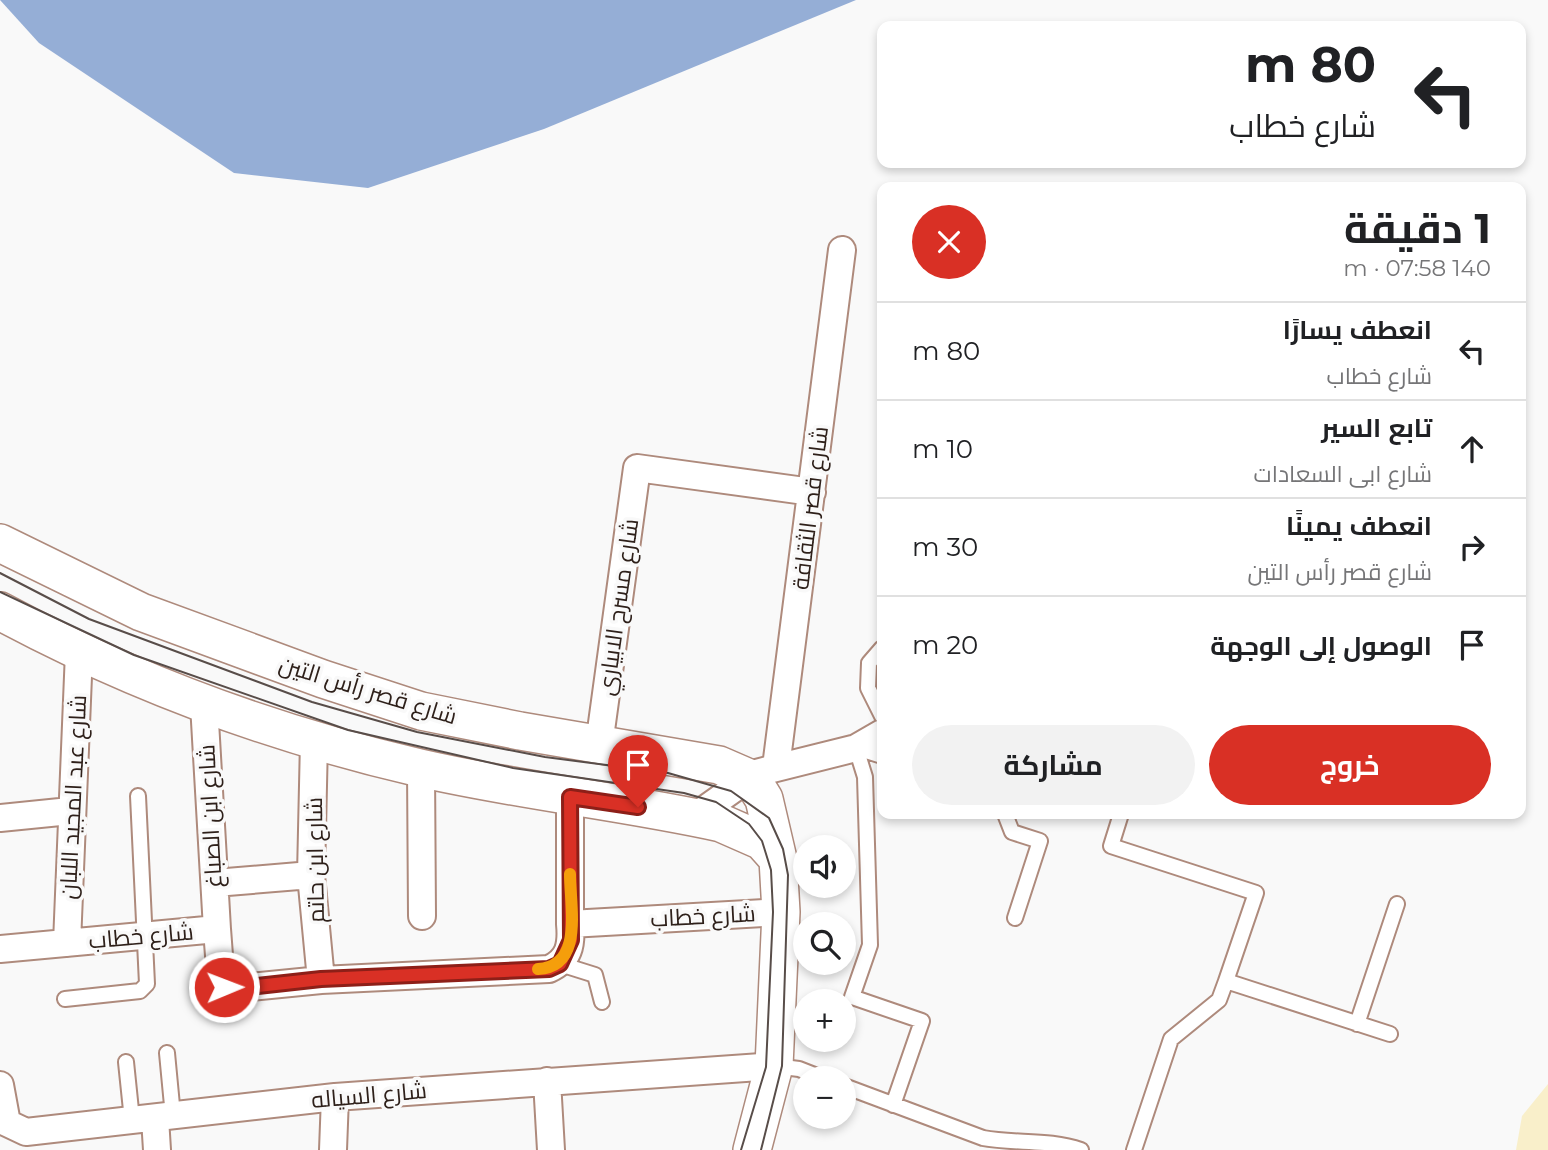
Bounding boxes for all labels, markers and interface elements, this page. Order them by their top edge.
text: 80 m [1245,35,1376,94]
icon: left [1400,49,1491,140]
text: شارع خطاب [1229,106,1376,145]
text: 1 دقيقة [1344,202,1491,254]
button: close [912,205,986,279]
text: 140 m · 07:58 [1343,254,1491,282]
text: انعطف يسارًا [1283,314,1432,346]
icon: left [1453,332,1491,370]
text: 80 m [912,335,980,367]
text: شارع خطاب [1326,362,1432,390]
text: تابع السير [1321,412,1432,444]
street label: شارع قصر الثقافة [786,425,836,591]
icon: ahead [1453,430,1491,468]
text: 10 m [912,433,973,465]
text: شارع ابى السعادات [1254,460,1432,488]
text: انعطف يمينًا [1286,510,1432,542]
street label: شارع مسرح الابياري [592,517,648,698]
icon: right [1453,528,1491,566]
text: 30 m [912,531,978,563]
text: شارع قصر رأس التين [1247,558,1432,586]
icon: arrive [1453,626,1491,664]
text: 20 m [912,629,978,661]
text: الوصول إلى الوجهة [1210,630,1432,662]
street label: شارع قصر رأس التين [275,649,461,732]
street label: شارع عبد المجيد اللبان [54,694,94,900]
button: مشاركة [912,725,1195,805]
button: خروج [1209,725,1491,805]
pin [608,735,668,807]
street label: شارع ابن الصباغ [192,744,230,888]
icon: arrive [619,746,657,784]
street label: شارع ابن حاتم [300,797,332,923]
map controls [793,835,856,1129]
button: sound [793,835,856,898]
street label: شارع خطاب [650,899,757,935]
button: search [793,912,856,975]
street label: شارع خطاب [87,917,195,957]
position arrow [187,950,261,1024]
button: + [793,989,856,1052]
button: − [793,1066,856,1129]
street label: شارع السياله [310,1076,428,1116]

